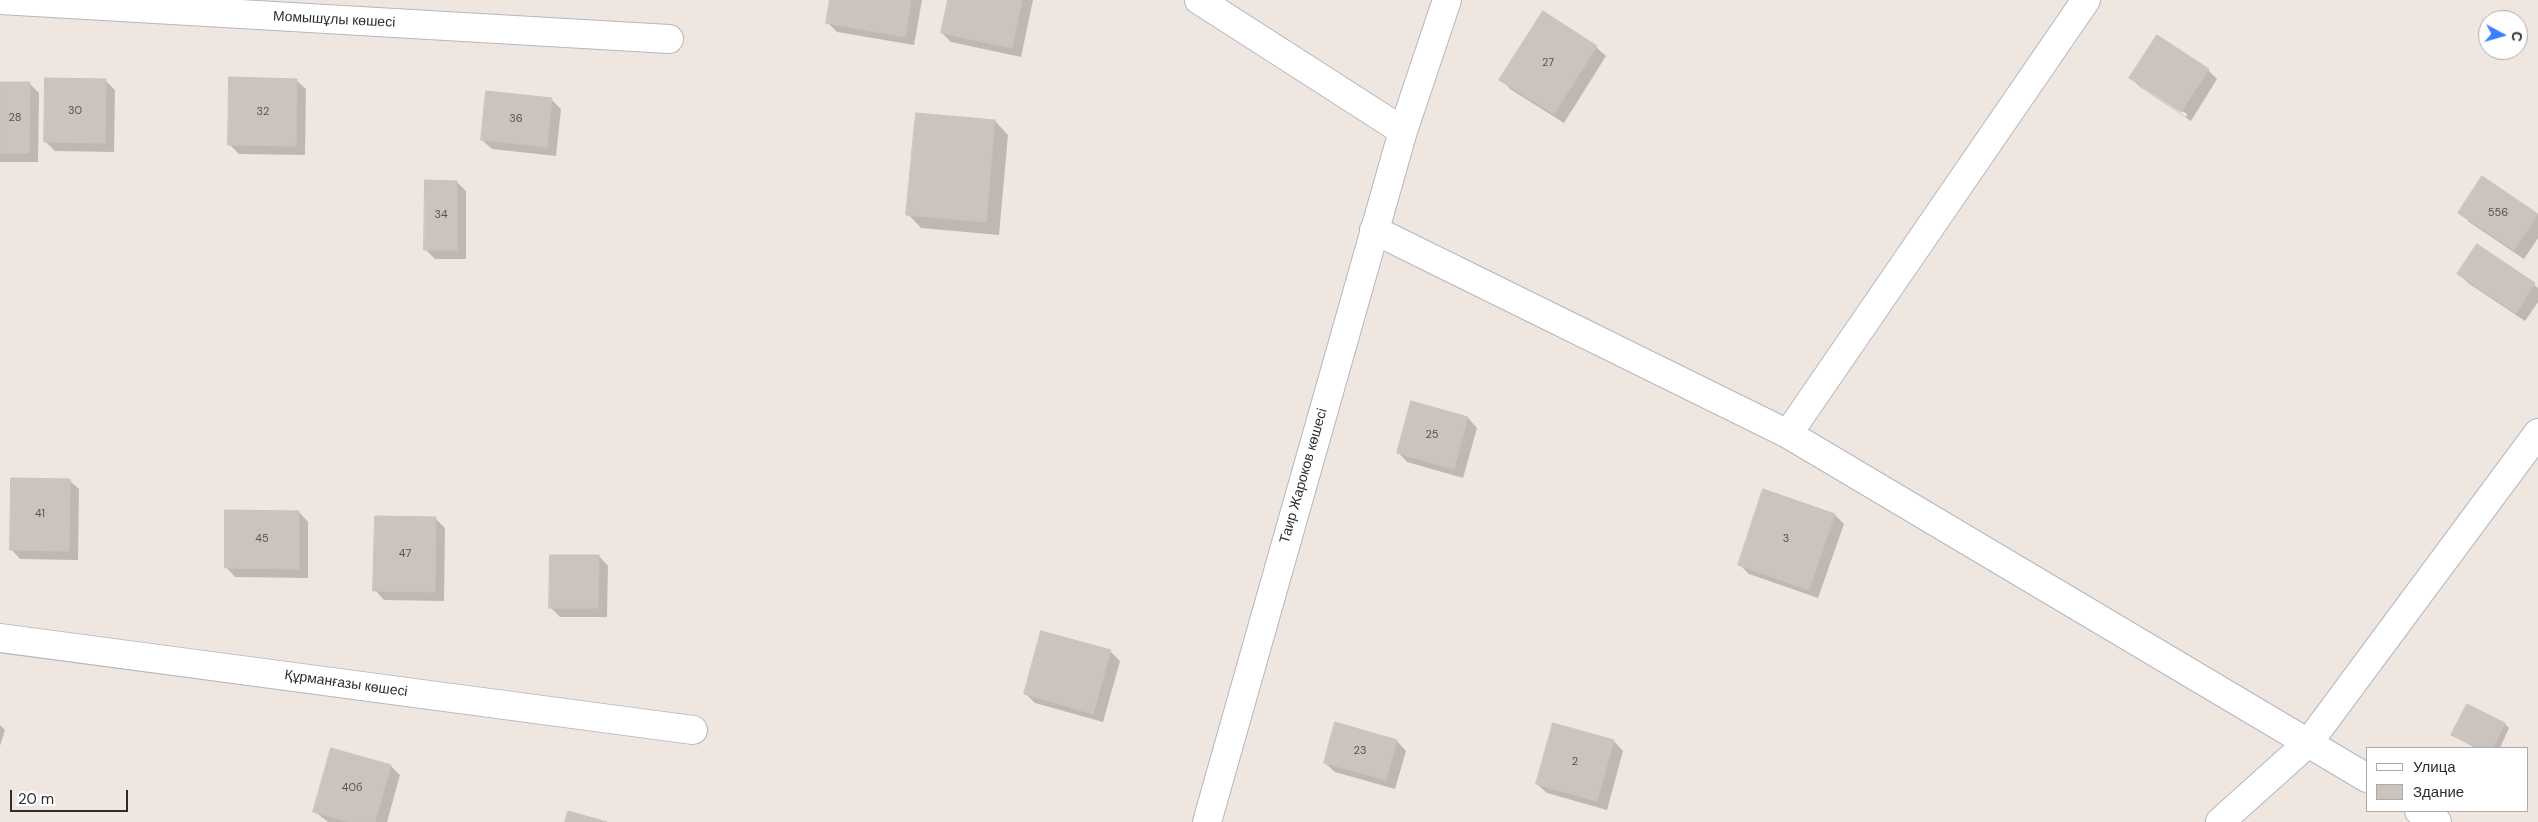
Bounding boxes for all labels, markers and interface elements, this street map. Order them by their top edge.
street label: Момышұлы көшесі [272,8,396,32]
north arrow [2478,10,2528,60]
text: С [2507,30,2526,42]
house number: 27 [1542,56,1554,70]
house number: 30 [68,104,82,118]
house number: 32 [257,105,269,119]
house number: 28 [9,111,21,125]
house number: 36 [509,112,523,126]
house number: 556 [2488,206,2508,220]
house number: 34 [434,208,448,222]
street label: Таир Жароков көшесі [1277,407,1331,545]
house number: 25 [1425,428,1439,442]
house number: 41 [35,507,45,521]
house number: 45 [255,532,269,546]
house number: 3 [1783,532,1789,546]
house number: 47 [399,547,411,561]
street label: Құрманғазы көшесі [283,667,409,701]
house number: 23 [1354,744,1366,758]
legend [2366,747,2528,812]
house number: 2 [1572,755,1578,769]
text: Улица [2413,757,2456,777]
scale bar [12,780,130,812]
house number: 40б [342,781,362,795]
text: Здание [2413,782,2464,802]
text: 20 m [18,789,54,809]

